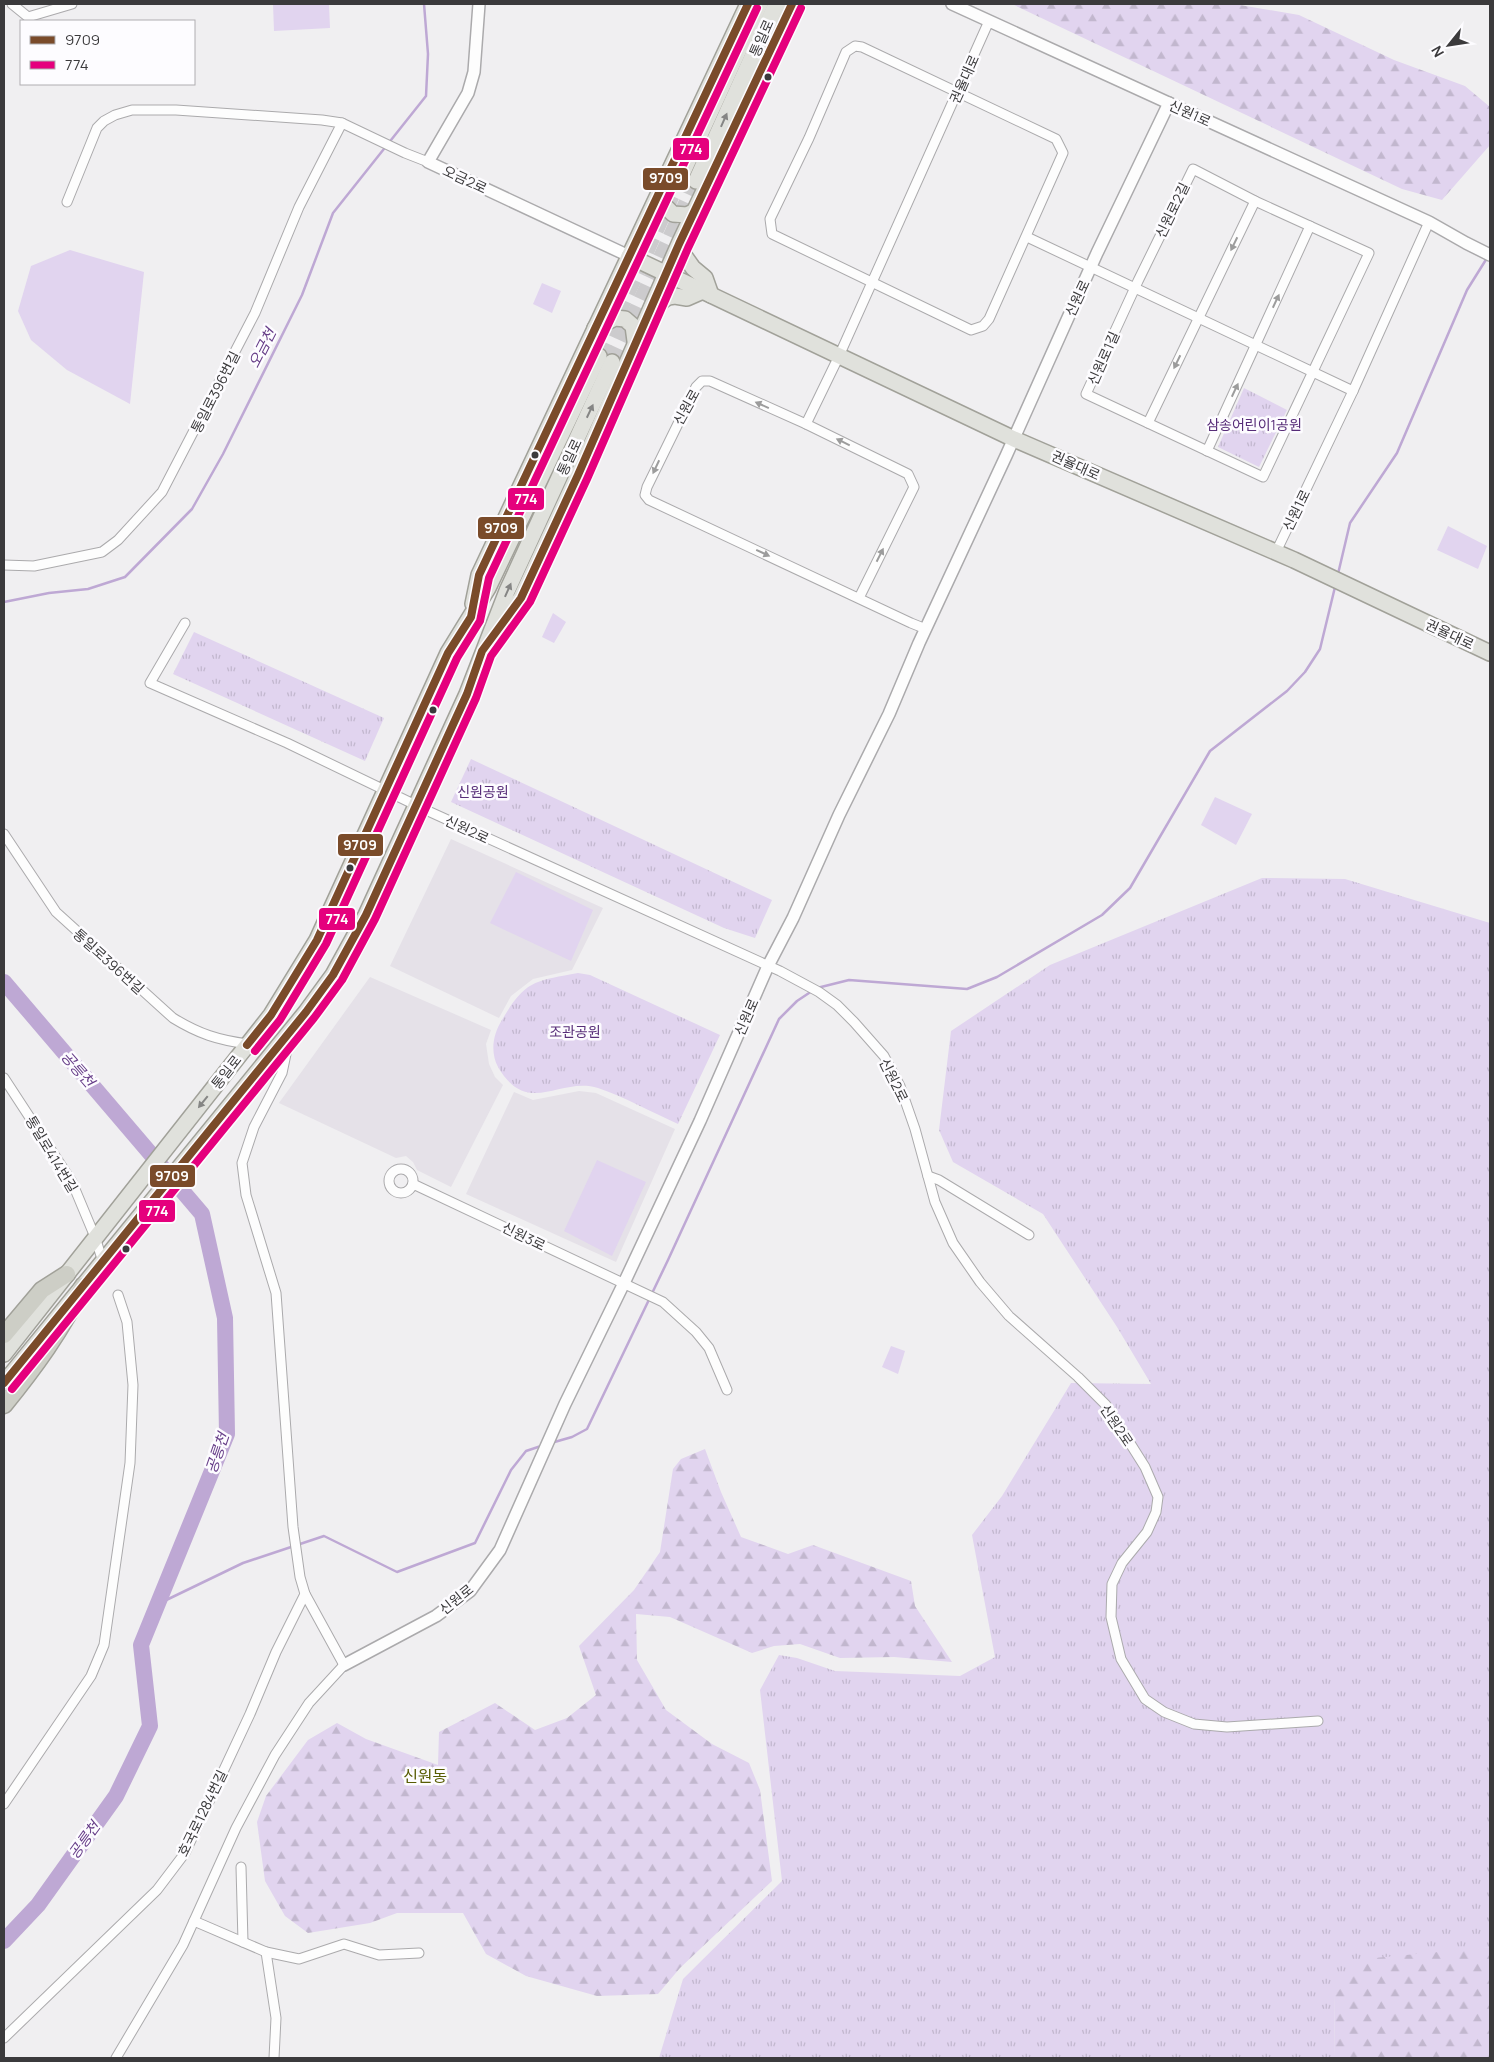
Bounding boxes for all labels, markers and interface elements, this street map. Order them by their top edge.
street label: 통일로 [744,16,778,60]
legend [20,20,195,85]
north arrow [1424,20,1474,70]
text: 9709 [65,29,100,50]
text: N [1427,43,1448,61]
street label: 권율대로 [945,51,983,106]
text: 774 [65,54,89,75]
unlabelled marker [763,72,773,82]
street label: 신원1로 [1166,95,1214,131]
one-way arrow [719,113,728,128]
line badge: 774 [672,137,710,161]
text: 774 [680,139,703,158]
street label: 오금2로 [440,161,490,198]
line badge: 9709 [642,167,689,191]
text: 9709 [649,168,683,187]
street label: 신원로2길 [1150,179,1194,241]
one-way arrow [1230,237,1238,252]
street label: 신원로 [1060,276,1094,320]
one-way arrow [1272,294,1280,308]
water label: 오금천 [243,323,282,371]
street label: 신원로1길 [1083,328,1123,388]
street label: 통일로396번길 [186,348,244,436]
one-way arrow [1173,355,1181,369]
one-way arrow [1231,383,1239,397]
street label: 신원로 [668,385,704,429]
one-way arrow [755,400,769,408]
one-way arrow [586,404,594,418]
park label: 삼송어린이1공원 [1206,415,1302,434]
street label: 통일로 [552,435,586,479]
one-way arrow [836,438,850,446]
street label: 권율대로 [1049,446,1104,484]
unlabelled marker [530,450,540,460]
one-way arrow [651,460,659,474]
street label: 신원1로 [1278,486,1314,534]
line badge: 774 [507,487,545,511]
text: 774 [515,489,538,508]
line badge: 9709 [477,516,525,540]
text: 9709 [484,518,518,537]
one-way arrow [876,547,885,562]
one-way arrow [756,549,770,557]
one-way arrow [504,583,512,597]
street label: 권율대로 [1423,615,1477,654]
unlabelled marker [428,705,438,715]
park label: 신원공원 [457,782,509,801]
street label: 신원2로 [442,811,492,848]
line badge: 9709 [337,833,384,857]
text: 9709 [343,835,377,854]
unlabelled marker [345,863,355,873]
line badge: 774 [318,907,356,931]
text: 774 [326,909,349,928]
street label: 통일로396번길 [69,924,149,998]
street label: 신원로 [729,995,763,1039]
park label: 조관공원 [549,1022,601,1041]
water label: 공릉천 [56,1046,101,1093]
street label: 통일로 [207,1051,245,1093]
street label: 신원2로 [875,1055,913,1105]
one-way arrow [197,1095,208,1108]
street label: 통일로414번길 [22,1112,82,1196]
line badge: 9709 [149,1164,196,1188]
text: 9709 [155,1166,189,1185]
line badge: 774 [138,1199,176,1223]
text: 774 [146,1201,169,1220]
street label: 신원3로 [499,1217,549,1255]
unlabelled marker [121,1244,131,1254]
street label: 신원2로 [1096,1400,1138,1450]
water label: 공릉천 [200,1428,234,1476]
street label: 신원로 [435,1579,477,1619]
district label: 신원동 [403,1765,447,1787]
street label: 호국로1284번길 [173,1766,231,1860]
water label: 공릉천 [63,1815,106,1863]

